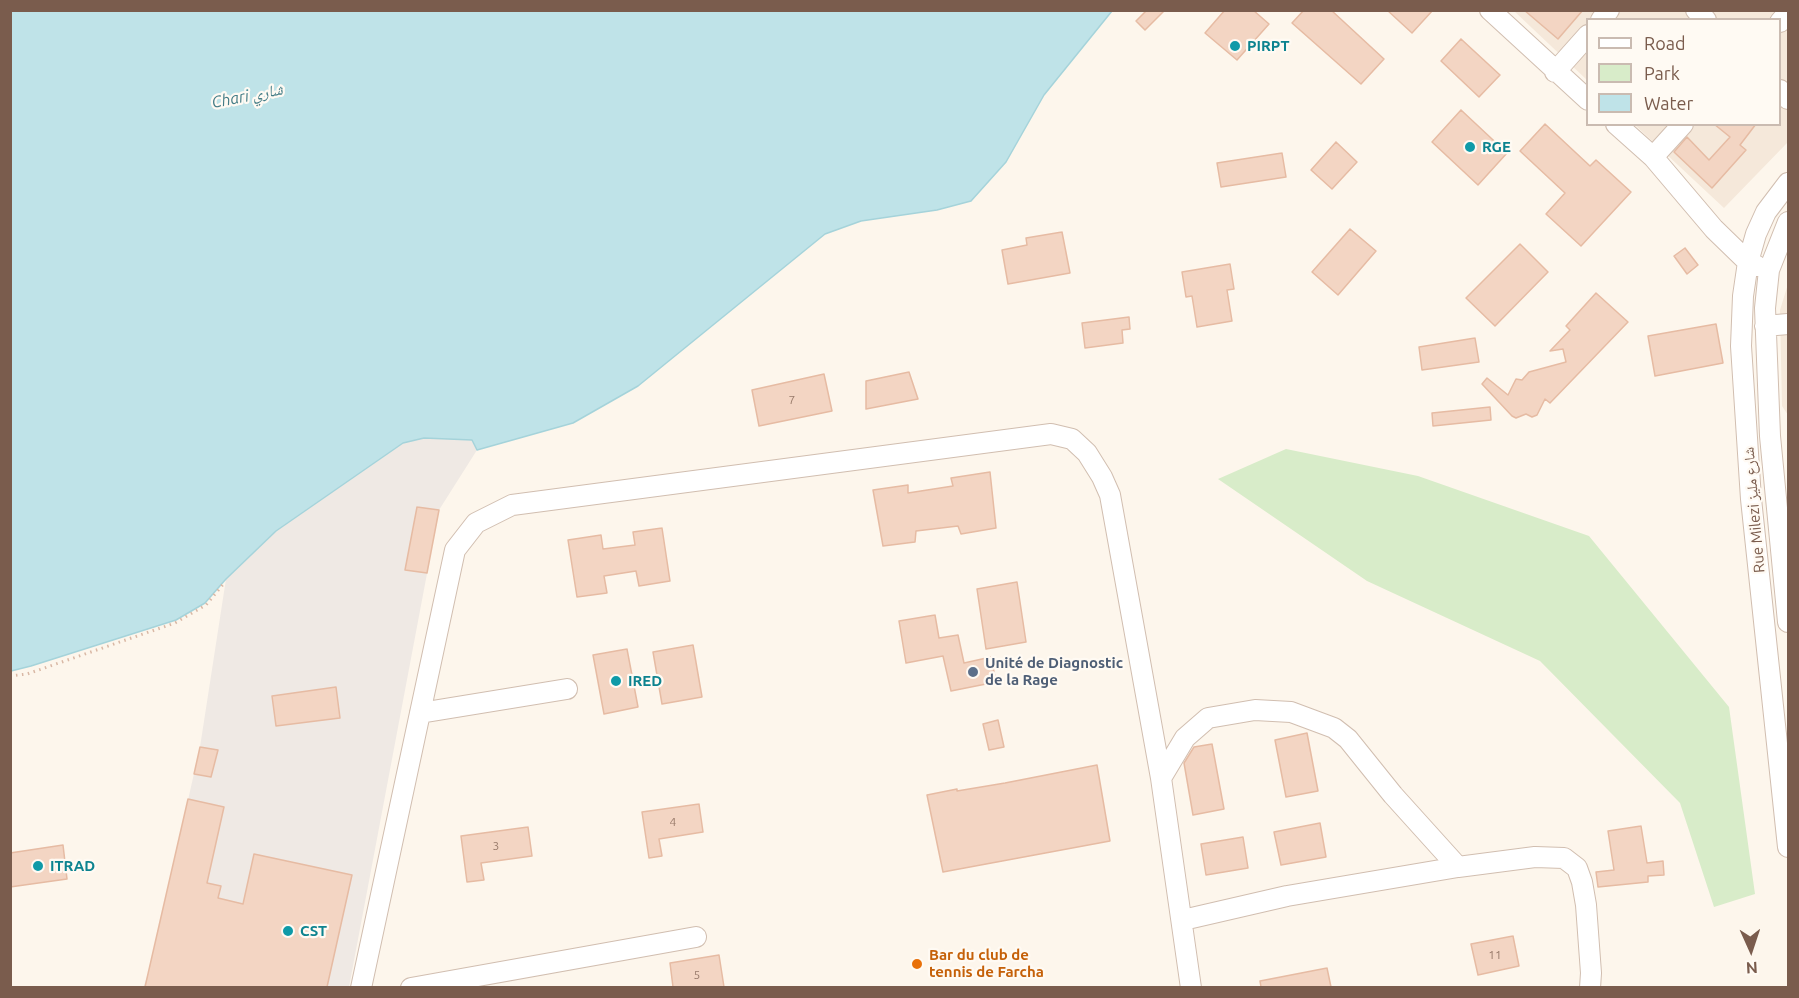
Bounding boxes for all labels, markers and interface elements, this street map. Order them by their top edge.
legend [1586,18,1781,126]
text: Road [1644,33,1686,53]
place label: PIRPT [1247,37,1289,55]
marker: PIRPT [1228,39,1242,53]
text: Park [1644,63,1680,83]
water label: Chari شاري [210,80,284,112]
text: Water [1644,93,1693,113]
place label: RGE [1482,138,1511,156]
marker: RGE [1463,140,1477,154]
house number: 7 [789,393,795,407]
street label: Rue Milezi شارع مليز [1740,446,1768,574]
place label: Unité de Diagnostic de la Rage [985,654,1123,689]
marker: Unité de Diagnostic de la Rage [966,665,980,679]
place label: IRED [628,672,662,690]
marker: IRED [609,674,623,688]
house number: 4 [670,815,676,829]
house number: 3 [493,839,499,853]
place label: ITRAD [50,857,95,875]
marker: ITRAD [31,859,45,873]
north arrow [1721,920,1781,980]
place label: CST [300,922,327,940]
marker: CST [281,924,295,938]
place label: Bar du club de tennis de Farcha [929,946,1044,981]
house number: 11 [1488,948,1502,962]
marker: Bar du club de tennis de Farcha [910,957,924,971]
text: N [1746,959,1758,977]
house number: 5 [694,968,700,982]

